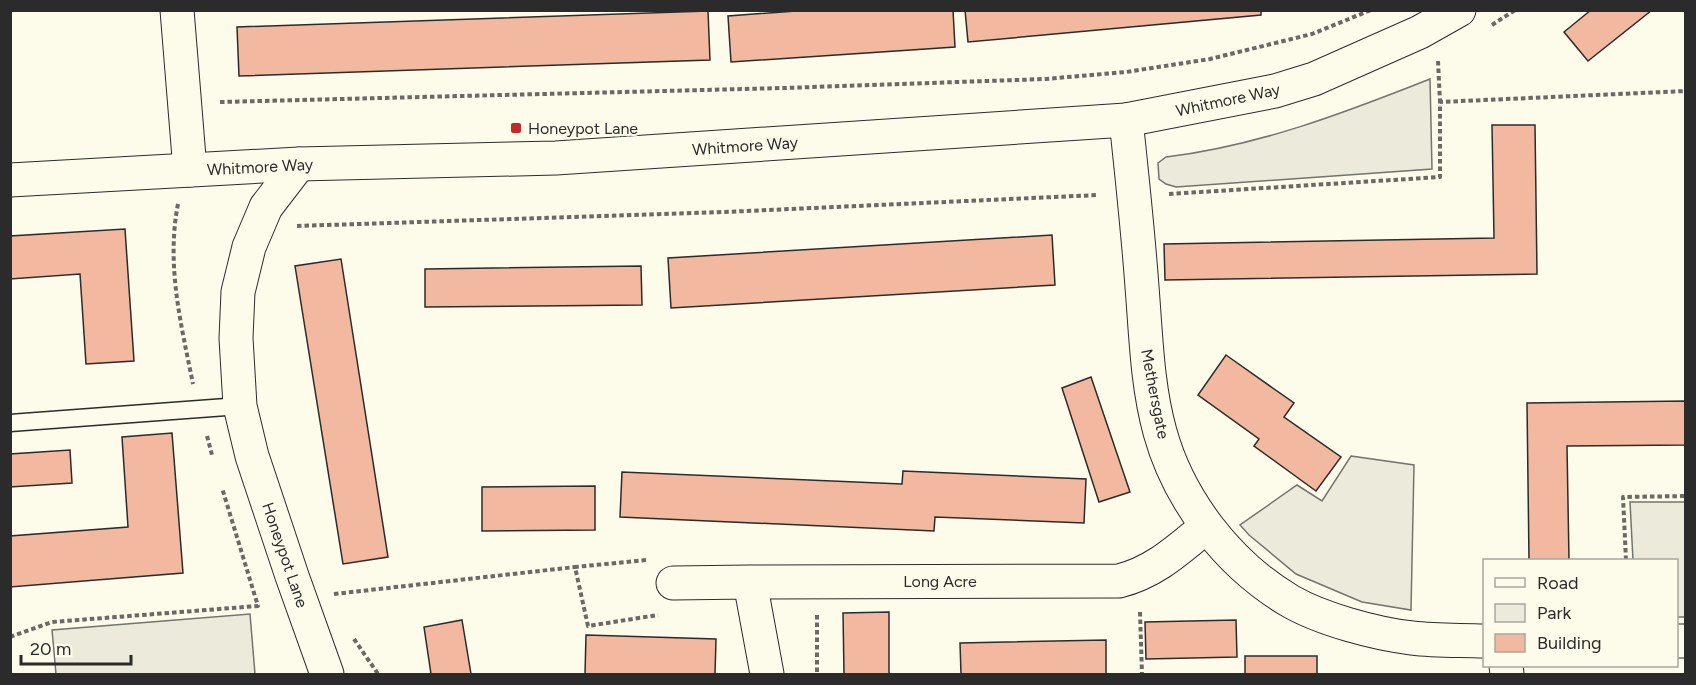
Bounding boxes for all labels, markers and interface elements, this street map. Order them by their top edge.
street label: Whitmore Way [1174,80,1282,120]
place label: Honeypot Lane [528,119,638,138]
marker: Honeypot Lane [509,121,523,135]
street label: Whitmore Way [691,133,799,159]
street label: Whitmore Way [206,155,314,179]
street label: Methersgate [1137,347,1173,441]
street label: Honeypot Lane [258,500,312,610]
legend [1483,559,1678,667]
street label: Long Acre [903,572,977,591]
text: Road [1537,572,1578,594]
text: Park [1537,602,1572,624]
scale bar [21,628,130,666]
text: Building [1537,632,1602,654]
text: 20 m [30,638,71,660]

